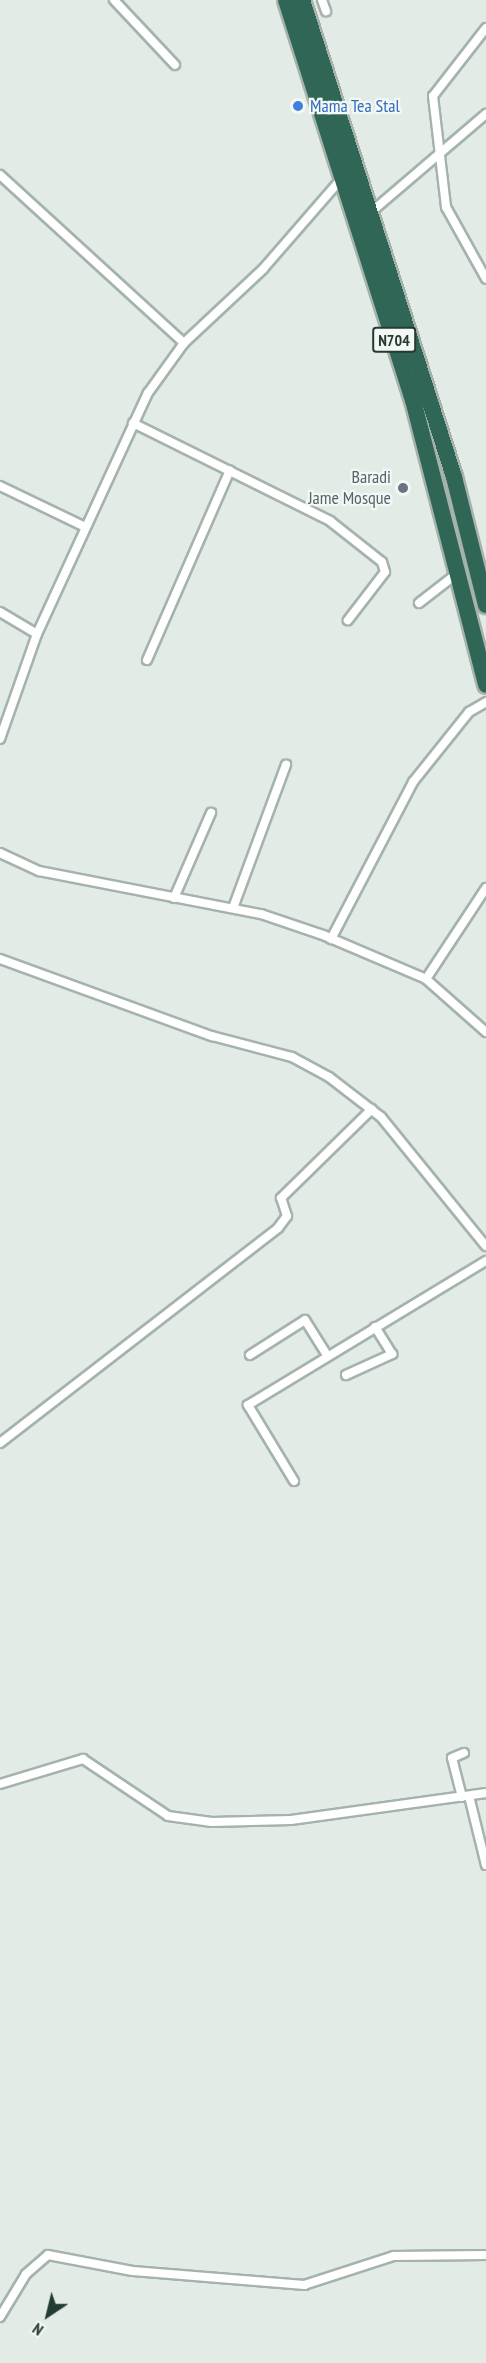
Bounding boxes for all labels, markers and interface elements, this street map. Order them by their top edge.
place label: Mama Tea Stal [310,95,400,117]
marker: Mama Tea Stal [291,99,305,113]
road number: N704 [372,327,416,353]
place label: Baradi Jame Mosque [308,467,391,510]
marker: Baradi Jame Mosque [396,481,410,495]
north arrow [18,2285,78,2345]
text: N [28,2319,47,2340]

